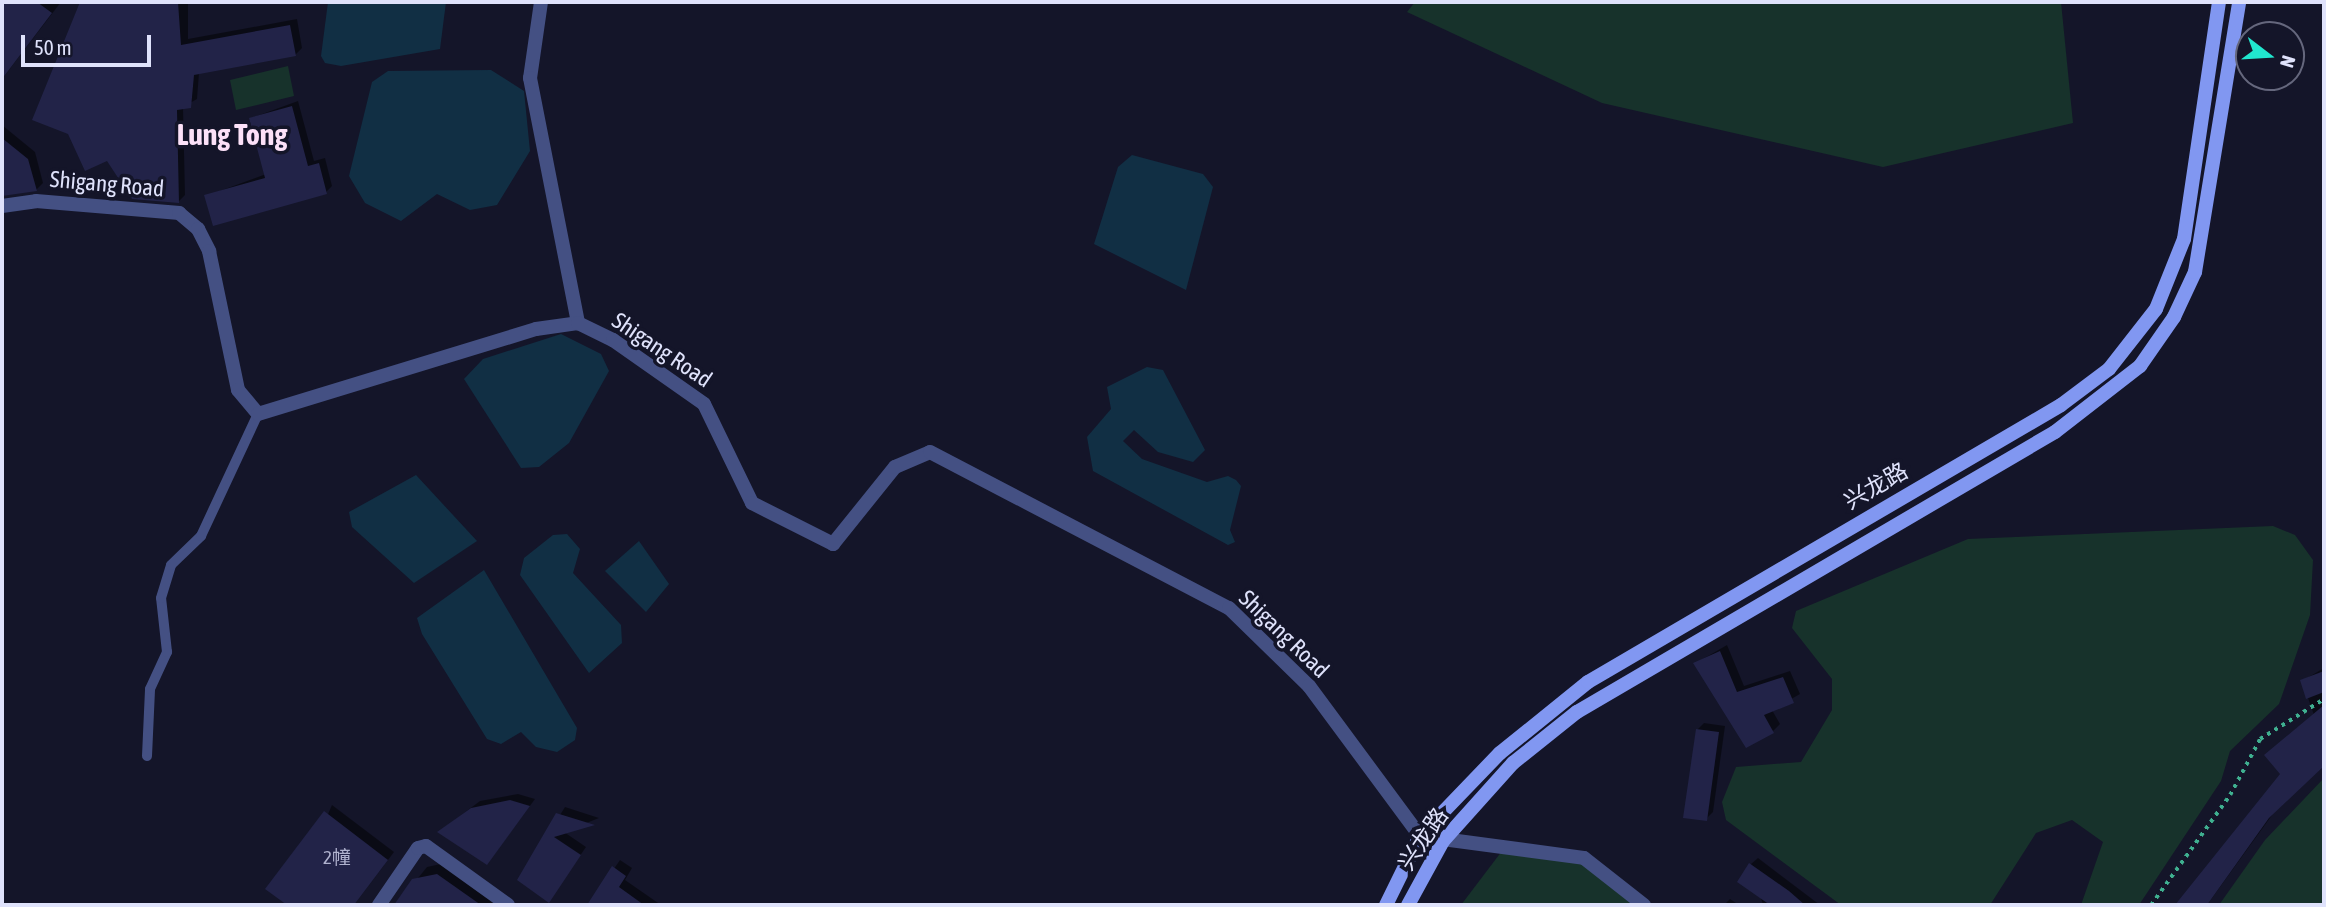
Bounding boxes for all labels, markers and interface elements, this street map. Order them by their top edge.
scale bar [24,21,154,65]
north arrow [2235,21,2305,91]
text: 50 m [34,35,72,59]
text: N [2276,53,2300,70]
district label: Lung Tong [177,116,287,152]
street label: Shigang Road [49,165,165,203]
street label: Shigang Road [607,307,717,393]
street label: 兴龙路 [1839,457,1913,515]
street label: Shigang Road [1233,584,1335,684]
street label: 兴龙路 [1392,803,1454,875]
house number: 2幢 [323,847,351,869]

